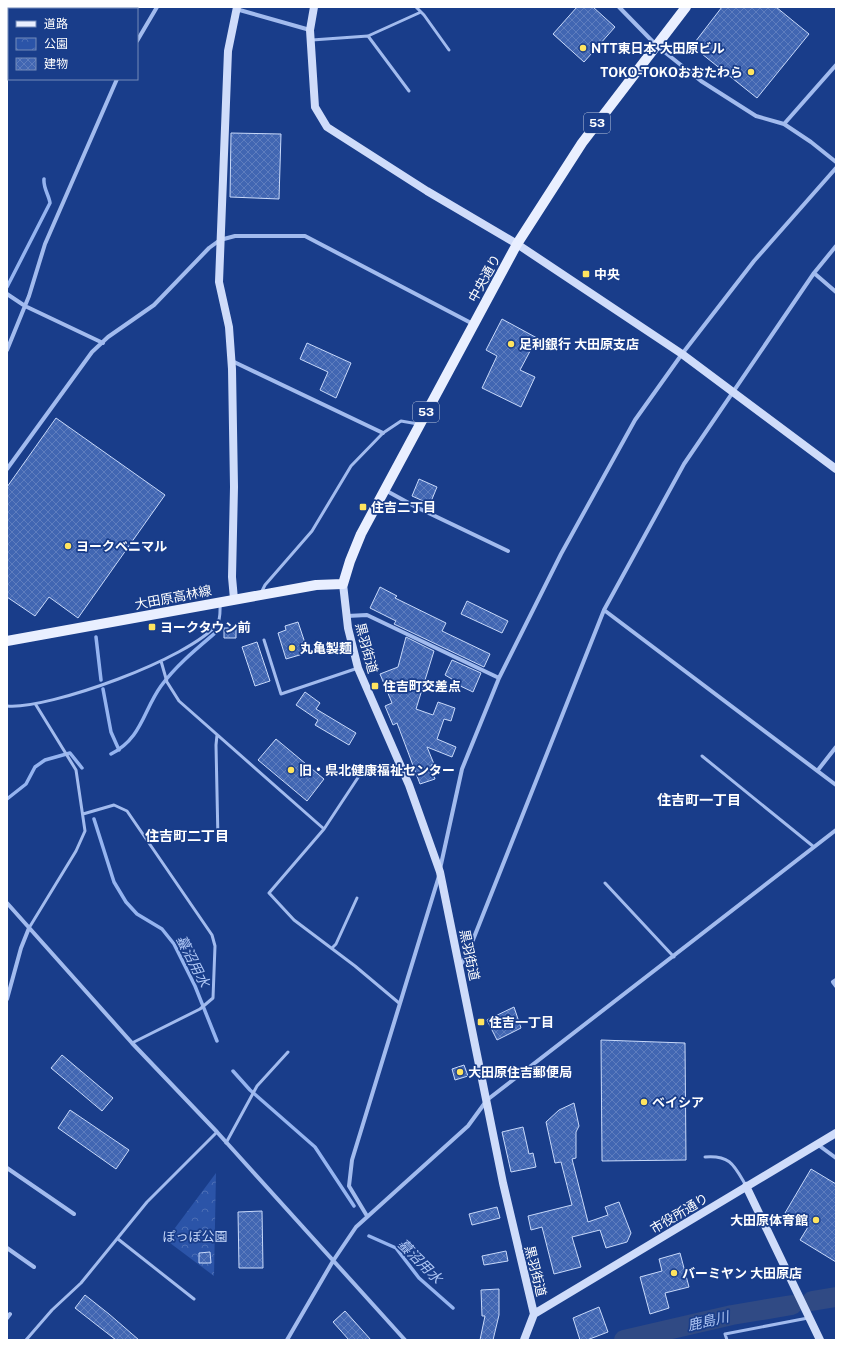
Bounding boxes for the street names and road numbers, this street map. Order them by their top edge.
road number: 53 [584,113,610,133]
street label: 中央通り [465,252,504,305]
road number: 53 [413,402,439,422]
street label: 大田原高林線 [133,583,213,612]
street label: 黒羽街道 [353,621,380,675]
street label: 黒羽街道 [457,928,482,982]
street label: 市役所通り [648,1190,711,1237]
street label: 黒羽街道 [522,1244,549,1298]

